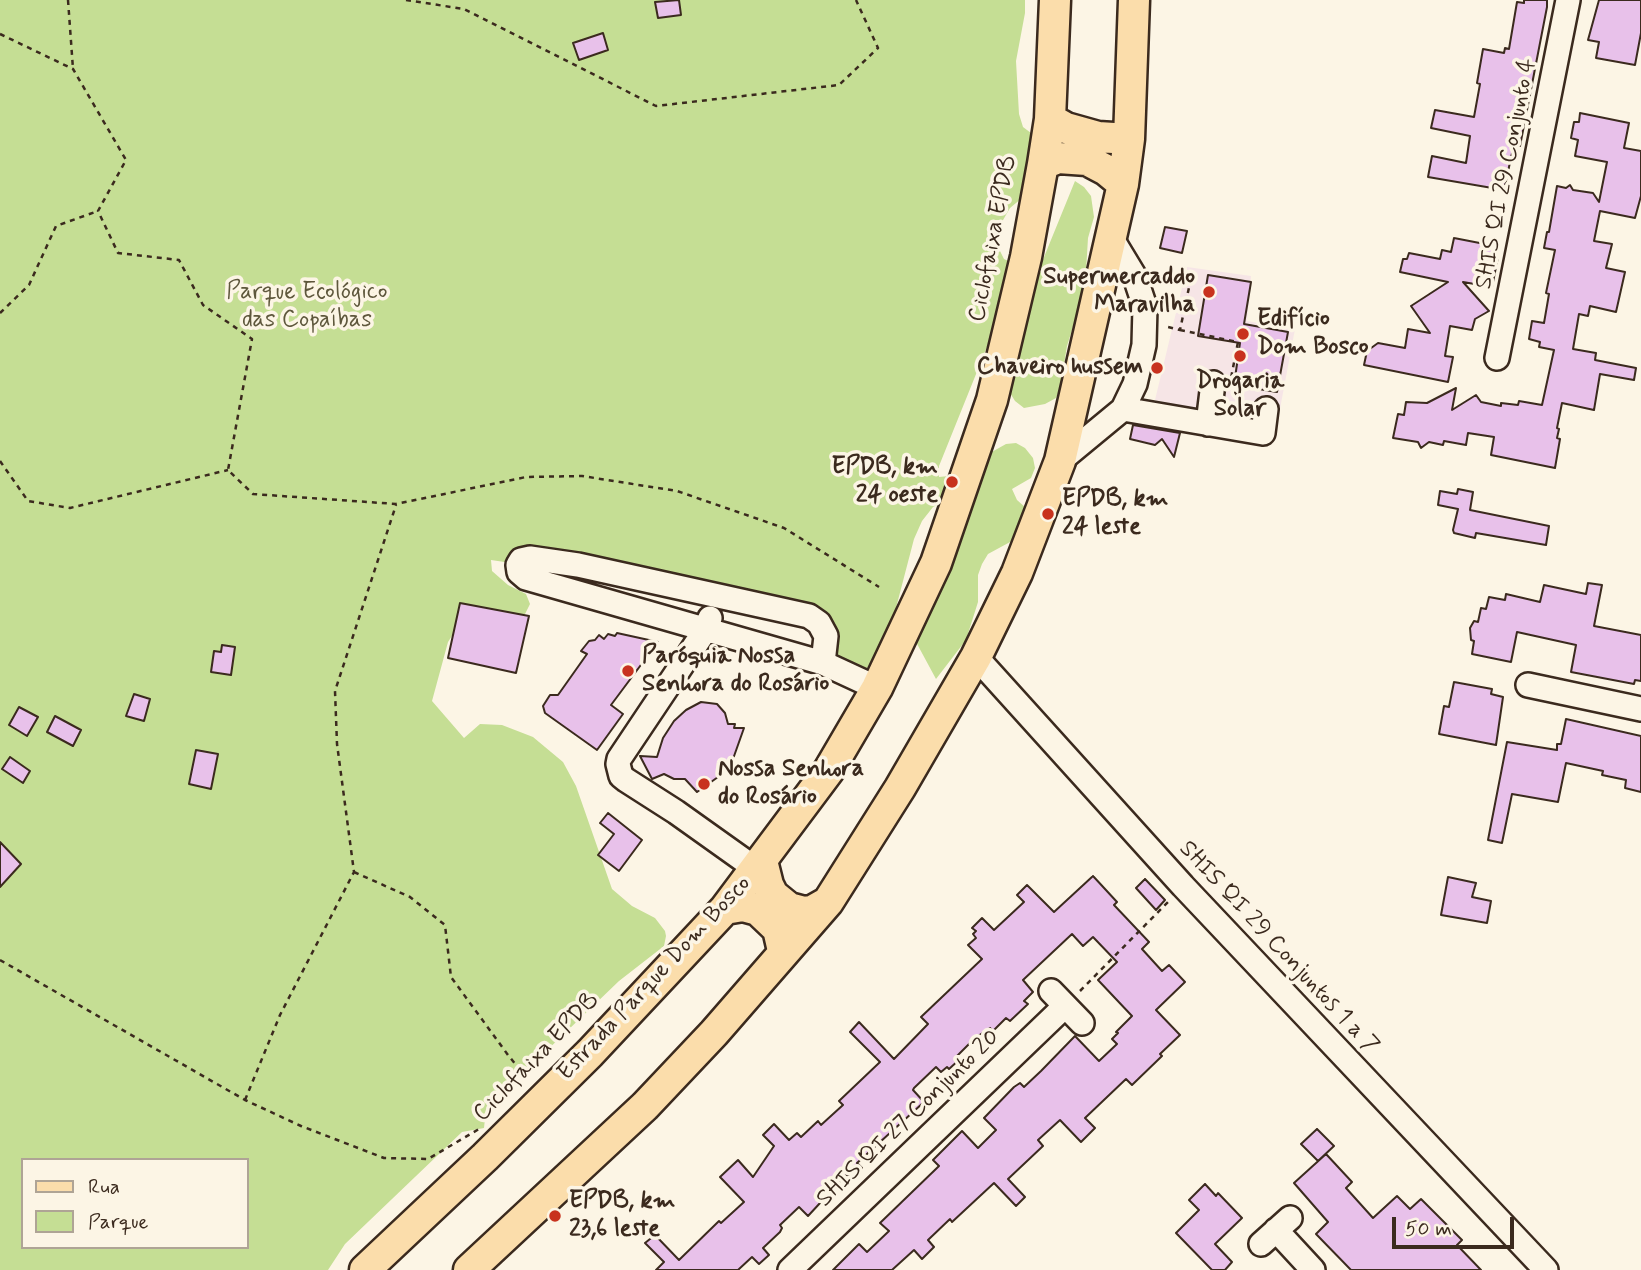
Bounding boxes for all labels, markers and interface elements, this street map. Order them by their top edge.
street label: SHIS QI 29 Conjunto 4 [1470,56,1544,292]
street label: Ciclofaixa EPDB [964,154,1024,324]
place label: Supermercaddo Maravilha [1043,264,1195,320]
park label: Parque Ecológico das Copaíbas [226,279,388,335]
marker: Supermercaddo Maravilha [1201,284,1217,300]
place label: Edifício Dom Bosco [1257,306,1369,362]
marker: Edifício Dom Bosco [1235,326,1251,342]
marker: Drogaria Solar [1232,348,1248,364]
place label: Chaveiro hussem [977,354,1143,382]
marker: Chaveiro hussem [1149,360,1165,376]
place label: Drogaria Solar [1196,368,1284,424]
place label: EPDB, km 24 oeste [831,454,938,510]
marker: EPDB, km 24 oeste [944,474,960,490]
place label: EPDB, km 24 leste [1062,486,1169,542]
marker: EPDB, km 24 leste [1040,506,1056,522]
place label: Paróquia Nossa Senhora do Rosário [642,643,829,699]
marker: Paróquia Nossa Senhora do Rosário [620,663,636,679]
place label: Nossa Senhora do Rosário [718,756,864,812]
marker: Nossa Senhora do Rosário [696,776,712,792]
street label: SHIS QI 29 Conjuntos 1 a 7 [1172,836,1384,1060]
street label: Estrada Parque Dom Bosco [552,870,758,1088]
street label: Ciclofaixa EPDB [468,987,606,1129]
street label: SHIS QI 27 Conjunto 20 [811,1024,1007,1214]
legend [21,1158,248,1249]
text: Rua [88,1173,120,1201]
place label: EPDB, km 23,6 leste [569,1188,676,1244]
scale bar [1396,1204,1518,1248]
text: Parque [88,1208,148,1236]
marker: EPDB, km 23,6 leste [547,1208,563,1224]
text: 50 m [1405,1215,1452,1243]

